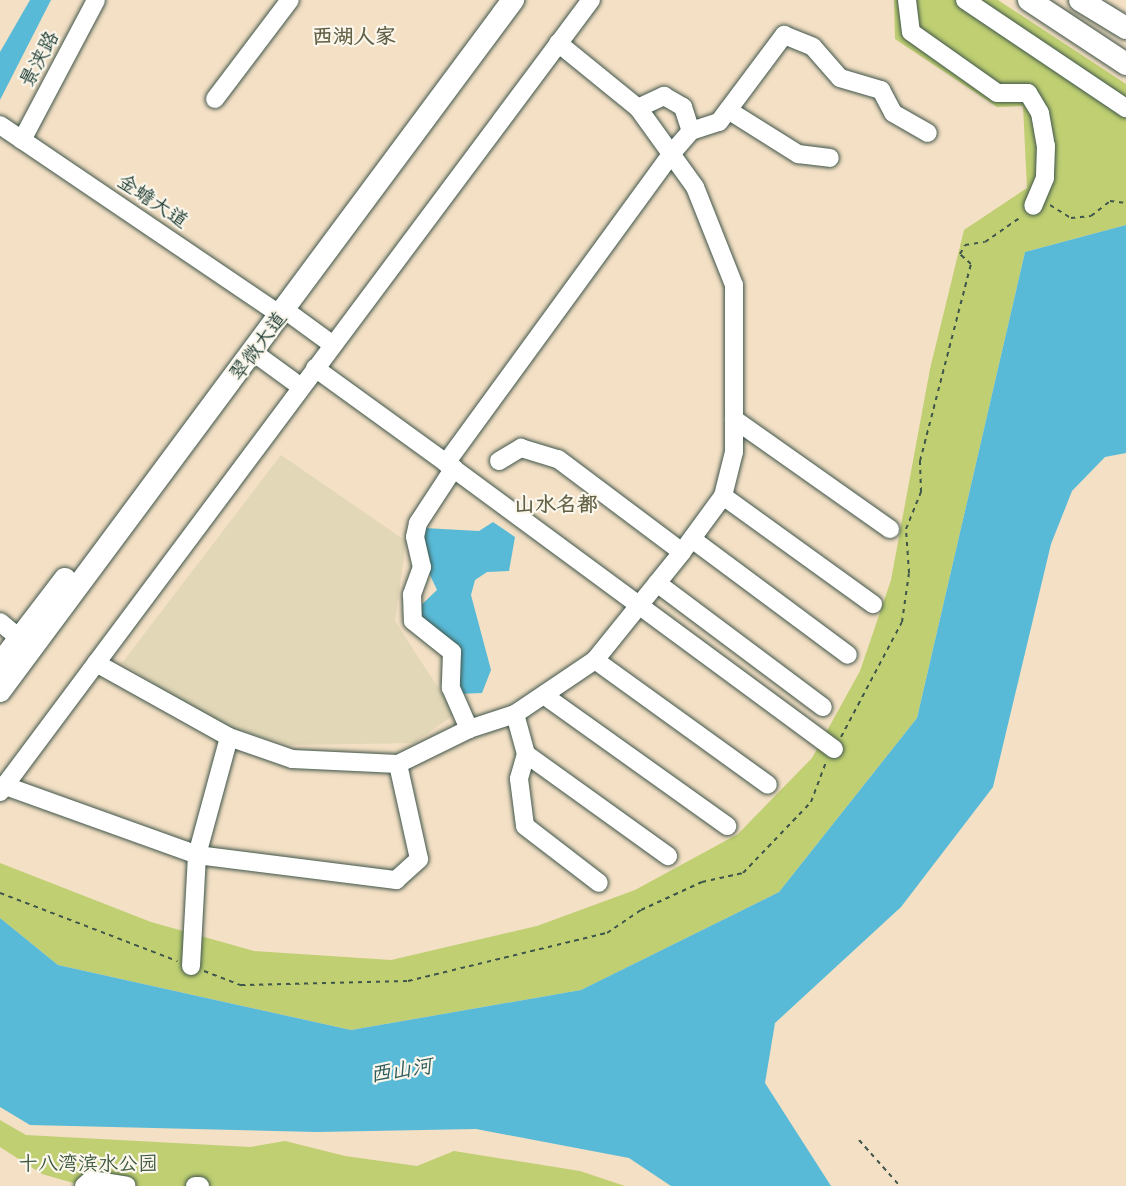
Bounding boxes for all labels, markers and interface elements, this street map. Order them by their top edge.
district label: 西湖人家 [312,23,396,49]
street label: 景浃路 [14,27,64,91]
street label: 金蟾大道 [113,169,193,233]
street label: 翠微大道 [224,307,292,385]
district label: 山水名都 [514,491,598,517]
water label: 西山河 [368,1053,434,1087]
park label: 十八湾滨水公园 [18,1151,158,1175]

